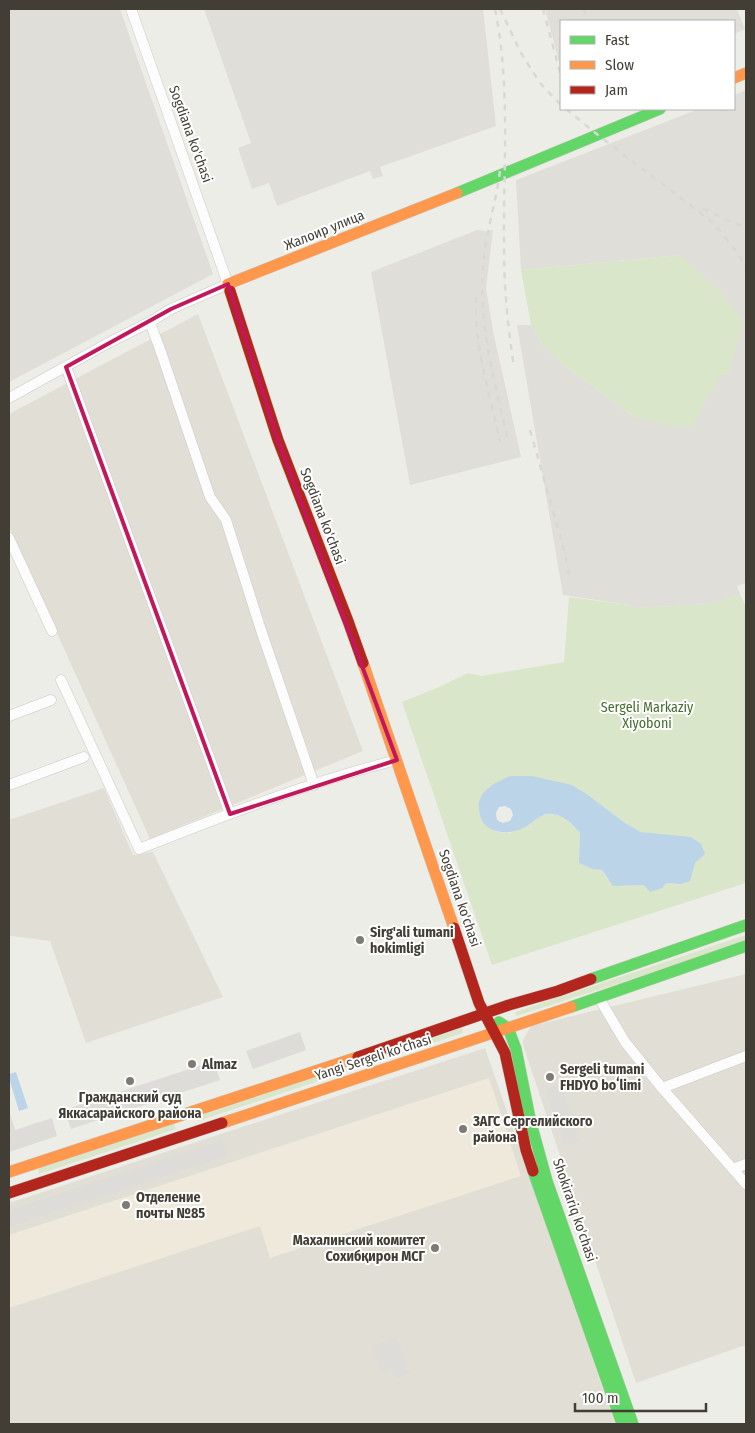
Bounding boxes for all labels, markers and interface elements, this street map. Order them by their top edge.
legend [560,20,735,110]
text: Fast [605,31,629,49]
text: Slow [605,56,634,74]
text: Jam [605,81,628,99]
street label: Sogdiana ko'chasi [165,83,216,185]
street label: Жалоир улица [282,207,367,254]
street label: Sogdiana ko'chasi [296,465,349,567]
park label: Sergeli Markaziy Xiyoboni [601,699,694,732]
street label: Sogdiana ko'chasi [435,847,484,949]
place label: Sirg'ali tumani hokimligi [370,924,454,957]
marker: Sirg'ali tumani hokimligi [354,934,366,946]
street label: Yangi Sergeli ko'chasi [313,1031,434,1084]
place label: Almaz [201,1056,237,1073]
marker: Almaz [186,1058,198,1070]
place label: Sergeli tumani FHDYO boʻlimi [560,1061,645,1094]
marker: Sergeli tumani FHDYO boʻlimi [544,1071,556,1083]
marker: Гражданский суд Яккасарайского района [124,1075,136,1087]
place label: Гражданский суд Яккасарайского района [58,1089,202,1122]
place label: ЗАГС Сергелийского района [472,1113,593,1146]
marker: ЗАГС Сергелийского района [457,1123,469,1135]
street label: Shokirariq ko'chasi [549,1156,600,1264]
place label: Отделение почты №85 [136,1189,205,1222]
marker: Отделение почты №85 [120,1199,132,1211]
place label: Махалинский комитет Сохибқирон МСГ [293,1232,426,1265]
marker: Махалинский комитет Сохибқирон МСГ [429,1242,441,1254]
scale bar [575,1380,706,1412]
text: 100 m [582,1389,619,1407]

